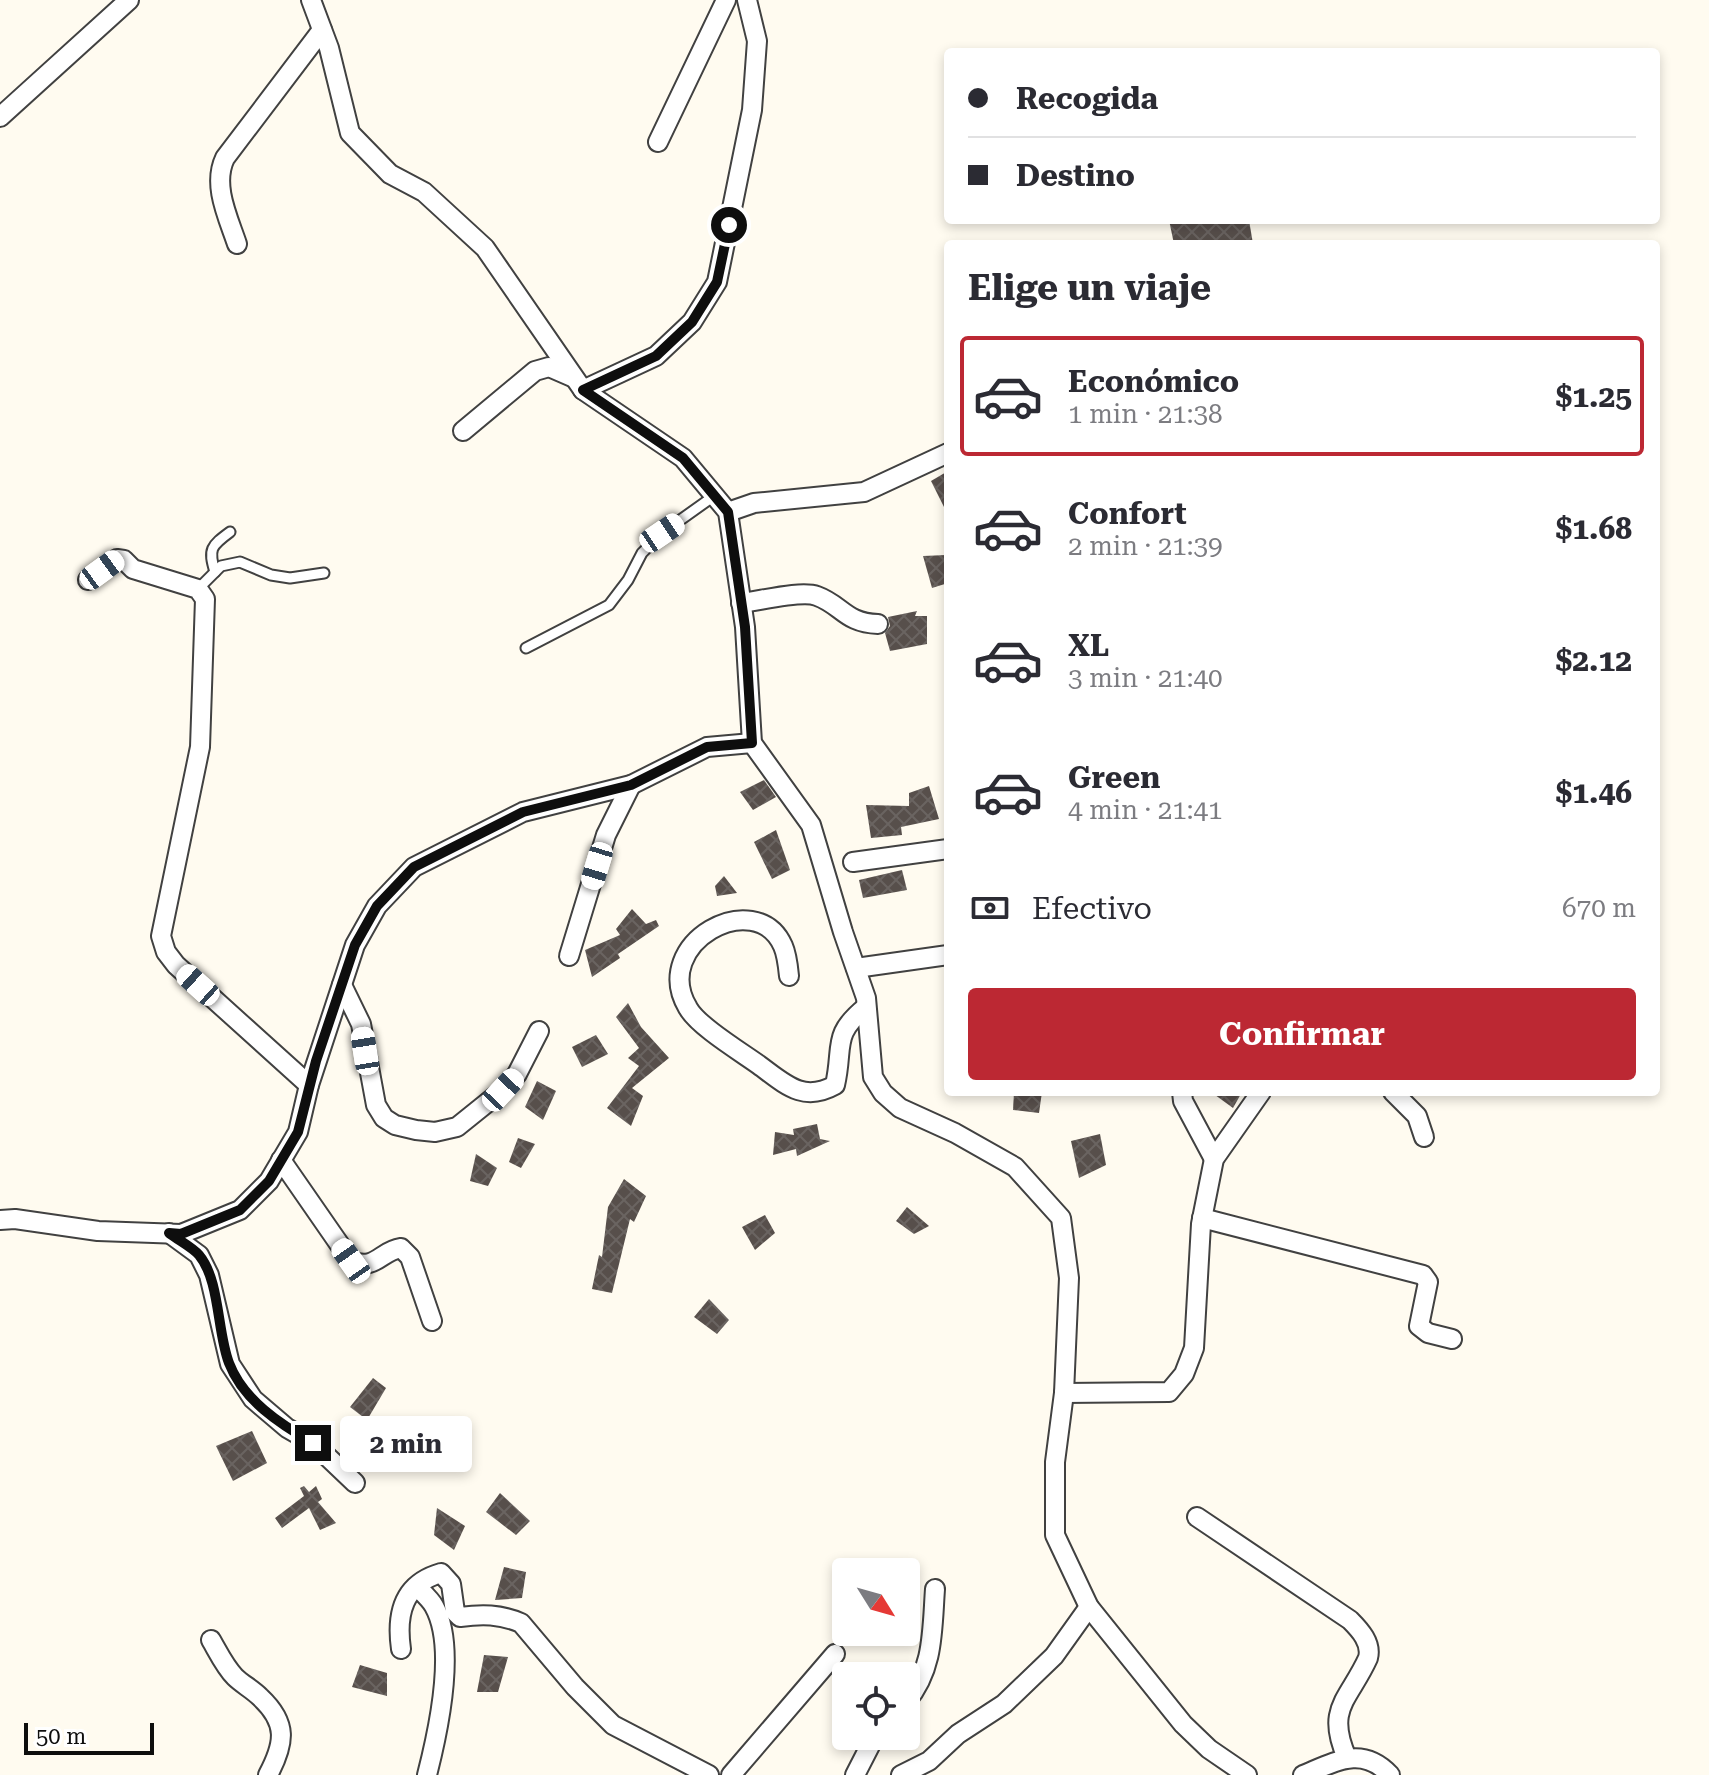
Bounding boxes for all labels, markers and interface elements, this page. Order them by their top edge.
text: Recogida [1016,81,1158,116]
text: Destino [1016,158,1135,193]
route start [711,207,747,243]
text: Elige un viaje [968,267,1211,309]
icon: car [972,360,1044,432]
text: Económico [1068,364,1239,399]
text: $1.25 [1555,379,1632,414]
text: 1 min · 21:38 [1068,399,1223,429]
icon: car [972,492,1044,564]
text: Confort [1068,496,1187,531]
car [635,510,689,556]
text: $1.68 [1555,511,1632,546]
text: 2 min · 21:39 [1068,531,1223,561]
car [76,546,128,594]
icon: car [972,624,1044,696]
text: XL [1068,628,1109,663]
text: $2.12 [1555,643,1632,678]
text: 3 min · 21:40 [1068,663,1223,693]
icon: car [972,756,1044,828]
text: Green [1068,760,1160,795]
text: $1.46 [1555,775,1632,810]
text: 4 min · 21:41 [1068,795,1223,825]
car [579,840,615,892]
icon: cash [968,886,1012,930]
text: Efectivo [1032,891,1152,926]
text: 670 m [1562,893,1636,923]
car [172,960,224,1010]
button: Confirmar [968,988,1636,1080]
car [349,1025,381,1077]
car [478,1064,528,1116]
car [327,1234,375,1288]
callout: 2 min [341,1415,473,1471]
route end [295,1425,331,1461]
text: 2 min [370,1429,442,1459]
north arrow [832,1558,920,1646]
map controls [832,1558,920,1750]
button: locate [832,1662,920,1750]
scale bar [24,1719,154,1755]
text: 50 m [36,1724,86,1749]

